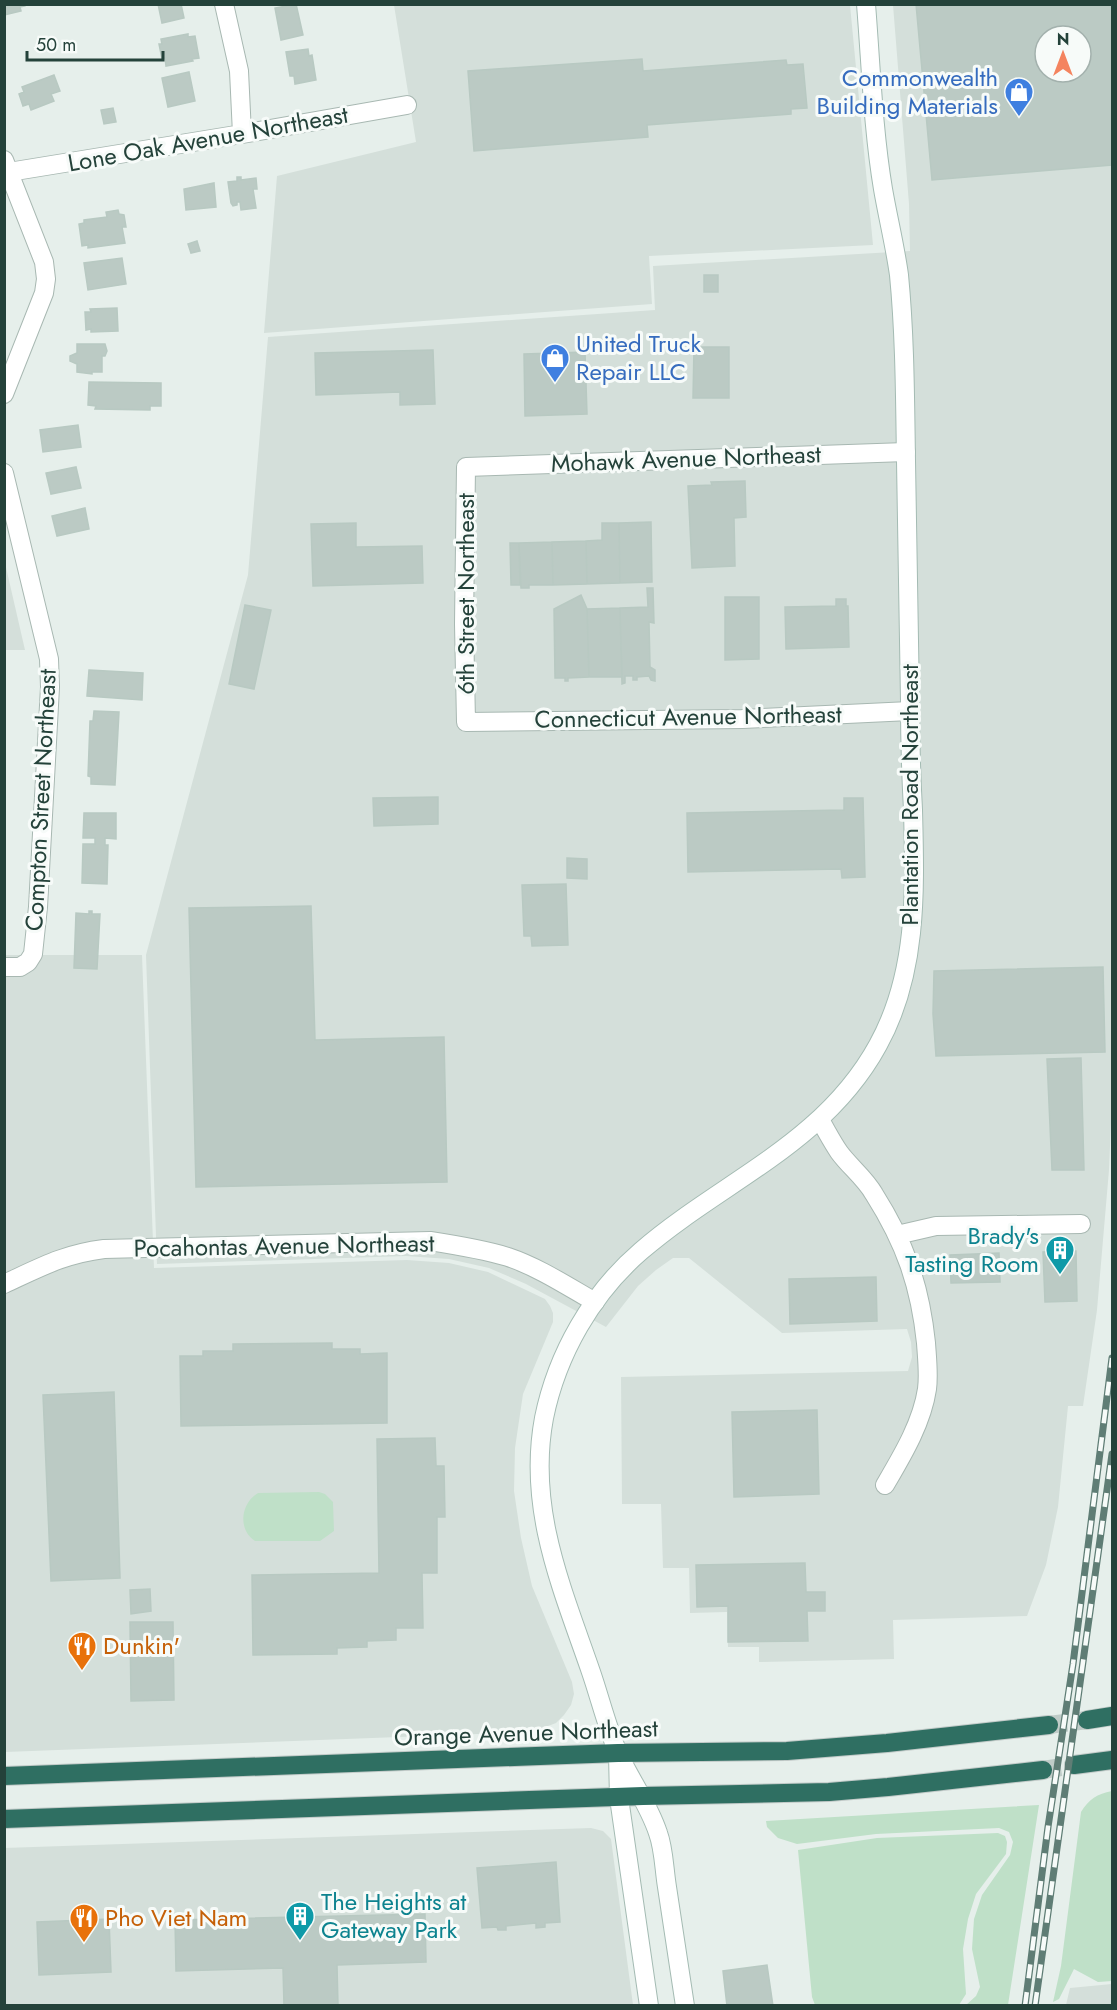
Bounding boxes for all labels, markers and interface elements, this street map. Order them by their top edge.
scale bar [27,24,164,62]
north arrow [1033,24,1093,84]
text: N [1057,28,1069,51]
text: 50 m [36,32,76,58]
place label: Commonwealth Building Materials [817,60,998,123]
shop icon: Commonwealth Building Materials [1003,76,1035,118]
street label: Lone Oak Avenue Northeast [65,97,351,180]
place label: United Truck Repair LLC [576,326,701,389]
shop icon: United Truck Repair LLC [539,342,571,384]
street label: Mohawk Avenue Northeast [550,436,822,481]
street label: 6th Street Northeast [448,493,483,695]
street label: Plantation Road Northeast [892,664,927,926]
street label: Compton Street Northeast [16,668,65,932]
street label: Connecticut Avenue Northeast [534,696,842,737]
place label: Brady's Tasting Room [905,1218,1039,1281]
street label: Pocahontas Avenue Northeast [133,1225,435,1266]
building icon: Brady's Tasting Room [1044,1234,1076,1276]
place label: Dunkin' [103,1628,180,1663]
restaurant icon: Dunkin' [66,1630,98,1672]
street label: Orange Avenue Northeast [393,1710,659,1755]
place label: The Heights at Gateway Park [321,1884,467,1947]
place label: Pho Viet Nam [105,1900,247,1935]
building icon: The Heights at Gateway Park [284,1900,316,1942]
restaurant icon: Pho Viet Nam [68,1902,100,1944]

